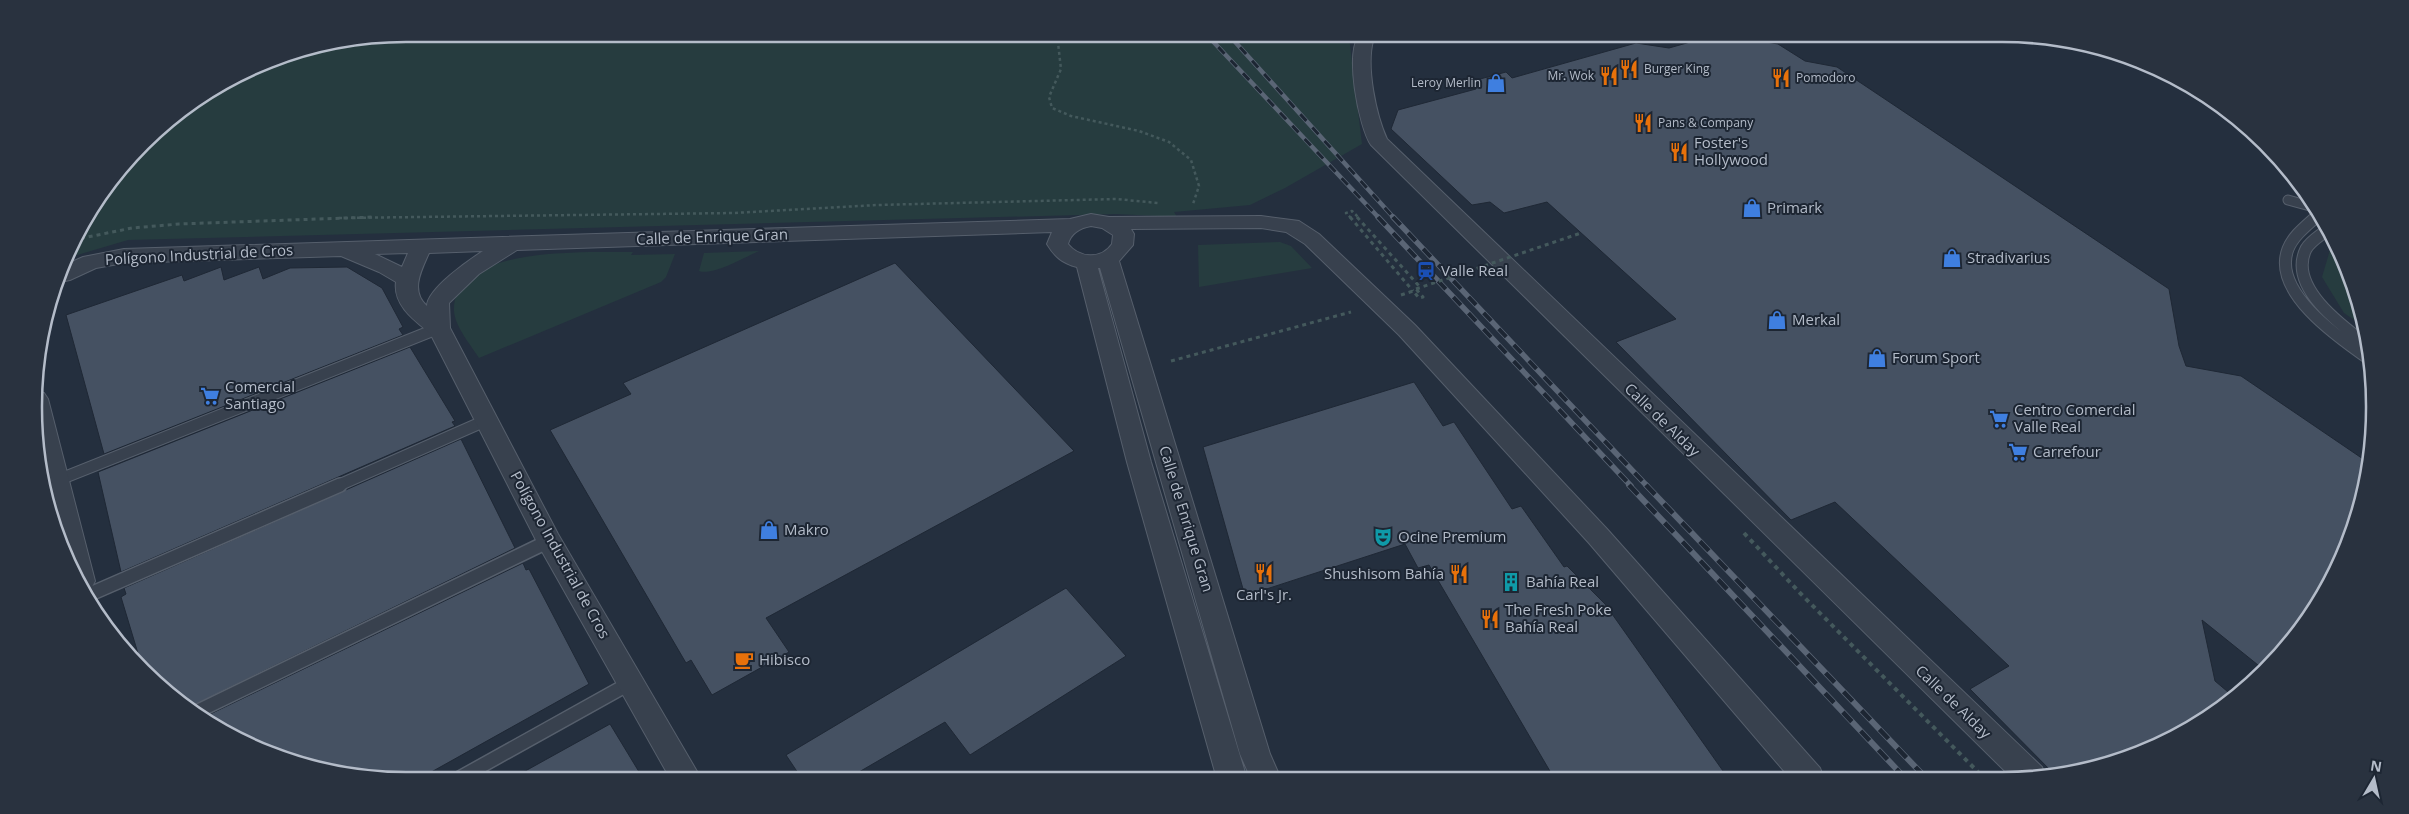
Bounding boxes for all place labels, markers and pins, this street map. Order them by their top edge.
restaurant icon: Burger King [1618,58,1640,80]
place label: Burger King [1644,60,1710,77]
restaurant icon: Mr. Wok [1598,65,1620,87]
place label: Mr. Wok [1547,67,1595,84]
restaurant icon: Pomodoro [1770,67,1792,89]
place label: Pomodoro [1796,69,1855,86]
shop icon: Leroy Merlin [1485,72,1507,94]
place label: Leroy Merlin [1411,74,1481,91]
restaurant icon: Pans & Company [1632,112,1654,134]
place label: Pans & Company [1658,114,1754,131]
place label: Foster's Hollywood [1694,132,1768,169]
restaurant icon: Foster's Hollywood [1668,141,1690,163]
shop icon: Primark [1741,197,1763,219]
place label: Primark [1767,197,1822,217]
shop icon: Stradivarius [1941,247,1963,269]
place label: Stradivarius [1967,247,2050,267]
station icon: Valle Real [1415,260,1437,282]
place label: Valle Real [1441,260,1508,280]
shop icon: Merkal [1766,309,1788,331]
place label: Merkal [1792,309,1840,329]
shop icon: Forum Sport [1866,347,1888,369]
place label: Forum Sport [1892,347,1980,367]
place label: Comercial Santiago [225,376,295,413]
supermarket icon: Comercial Santiago [199,385,221,407]
place label: Centro Comercial Valle Real [2014,399,2135,436]
supermarket icon: Centro Comercial Valle Real [1988,408,2010,430]
supermarket icon: Carrefour [2007,441,2029,463]
place label: Carrefour [2033,441,2101,461]
shop icon: Makro [758,519,780,541]
place label: Makro [784,519,829,539]
theatre icon: Ocine Premium [1372,526,1394,548]
place label: Ocine Premium [1398,526,1507,546]
restaurant icon: Carl's Jr. [1253,562,1275,584]
place label: Shushisom Bahía [1324,563,1444,583]
restaurant icon: Shushisom Bahía [1448,563,1470,585]
building icon: Bahía Real [1500,571,1522,593]
place label: Bahía Real [1526,571,1599,591]
place label: Carl's Jr. [1236,584,1292,604]
place label: The Fresh Poke Bahía Real [1505,599,1612,636]
restaurant icon: The Fresh Poke Bahía Real [1479,608,1501,630]
cafe icon: Hibisco [733,649,755,671]
place label: Hibisco [759,649,810,669]

